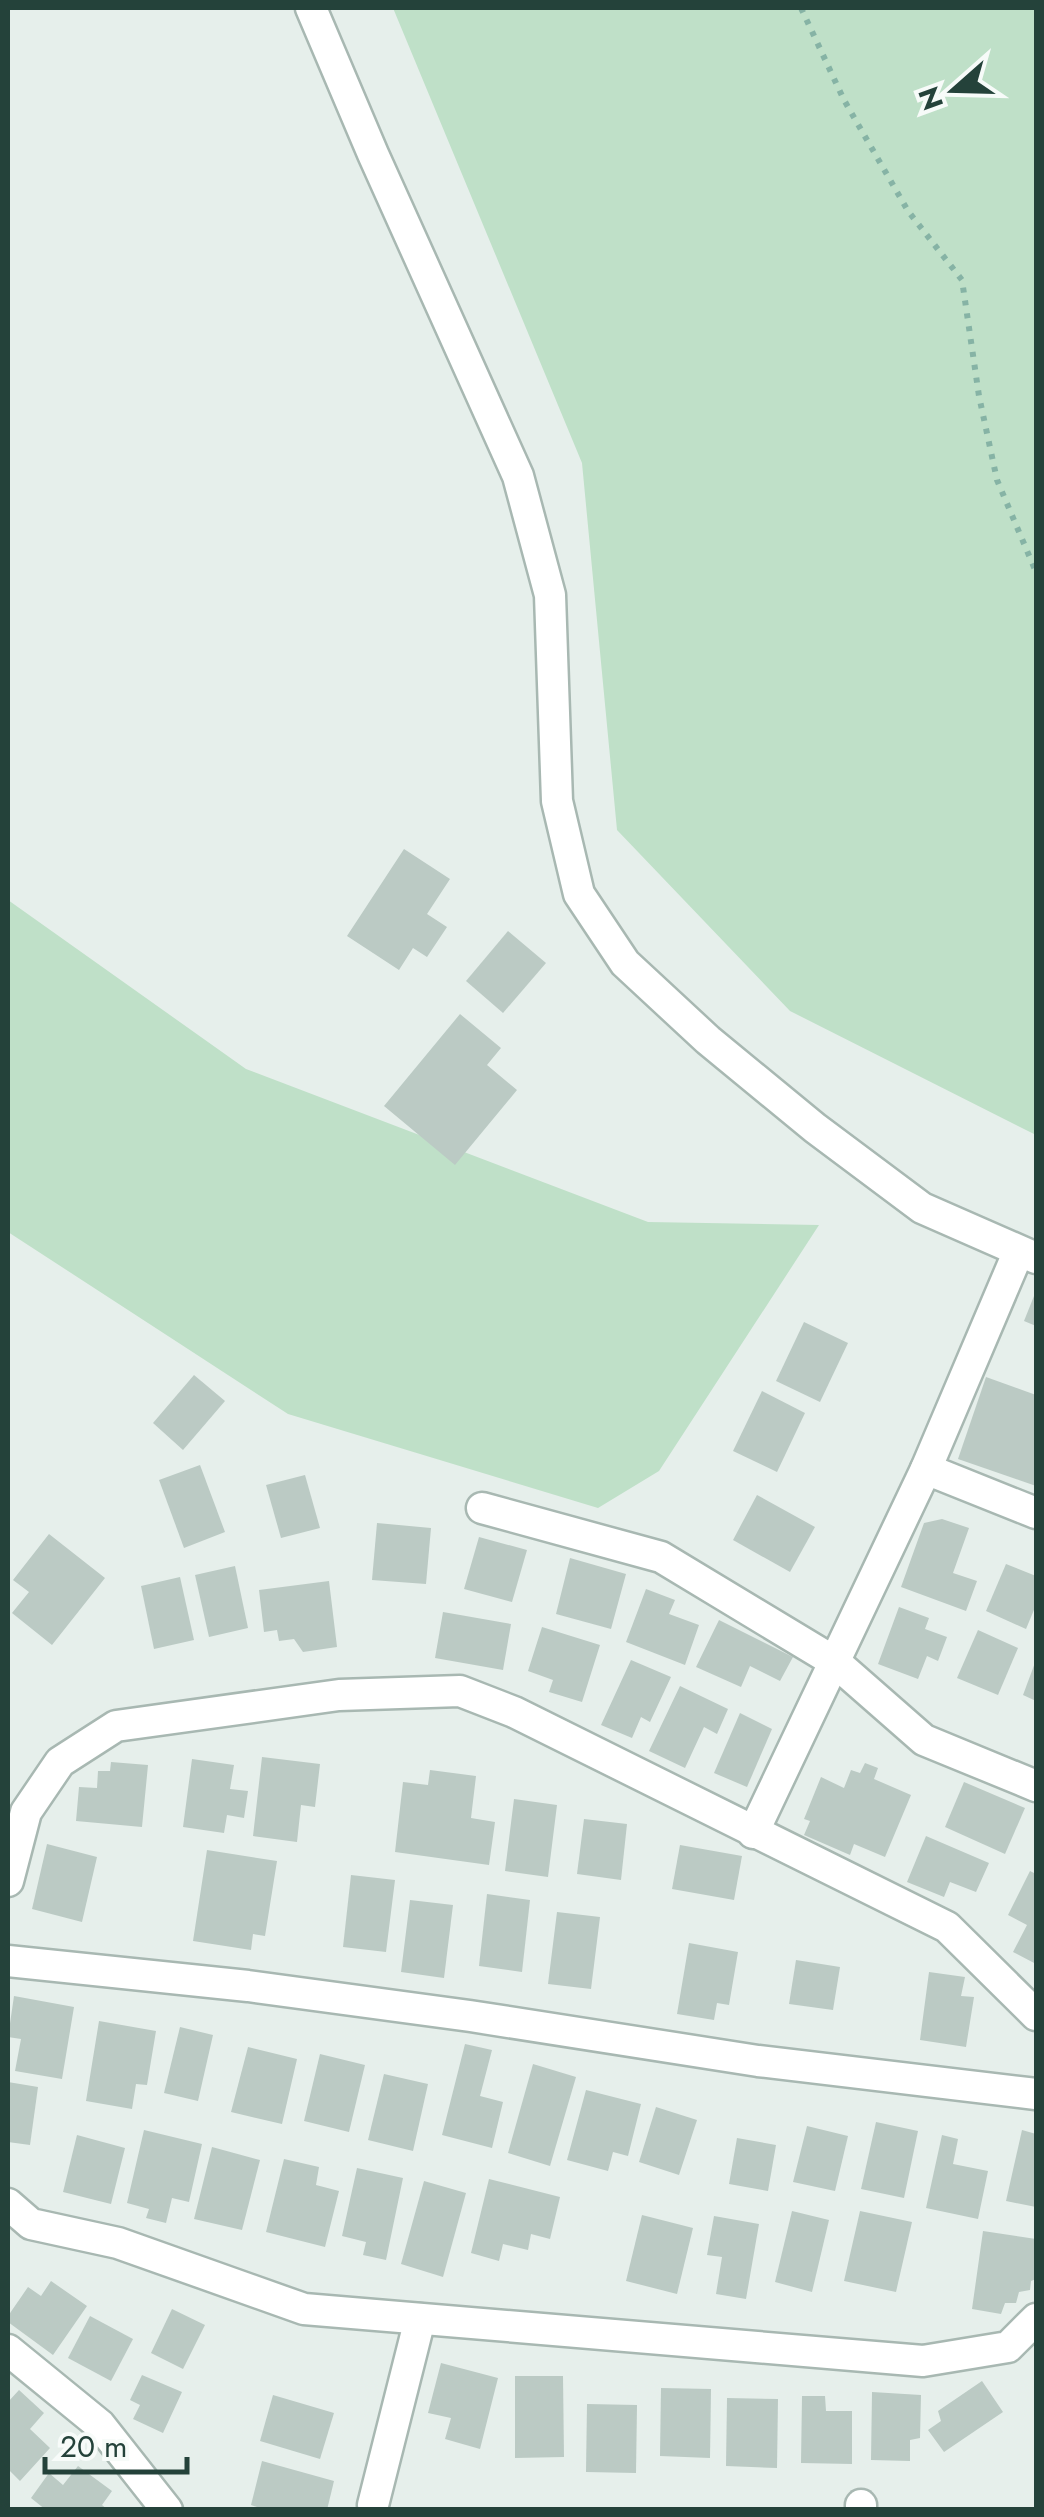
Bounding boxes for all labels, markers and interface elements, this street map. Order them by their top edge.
north arrow [904,40,1004,140]
text: N [908,81,954,116]
scale bar [45,2412,188,2474]
text: 20 m [60,2425,127,2468]

